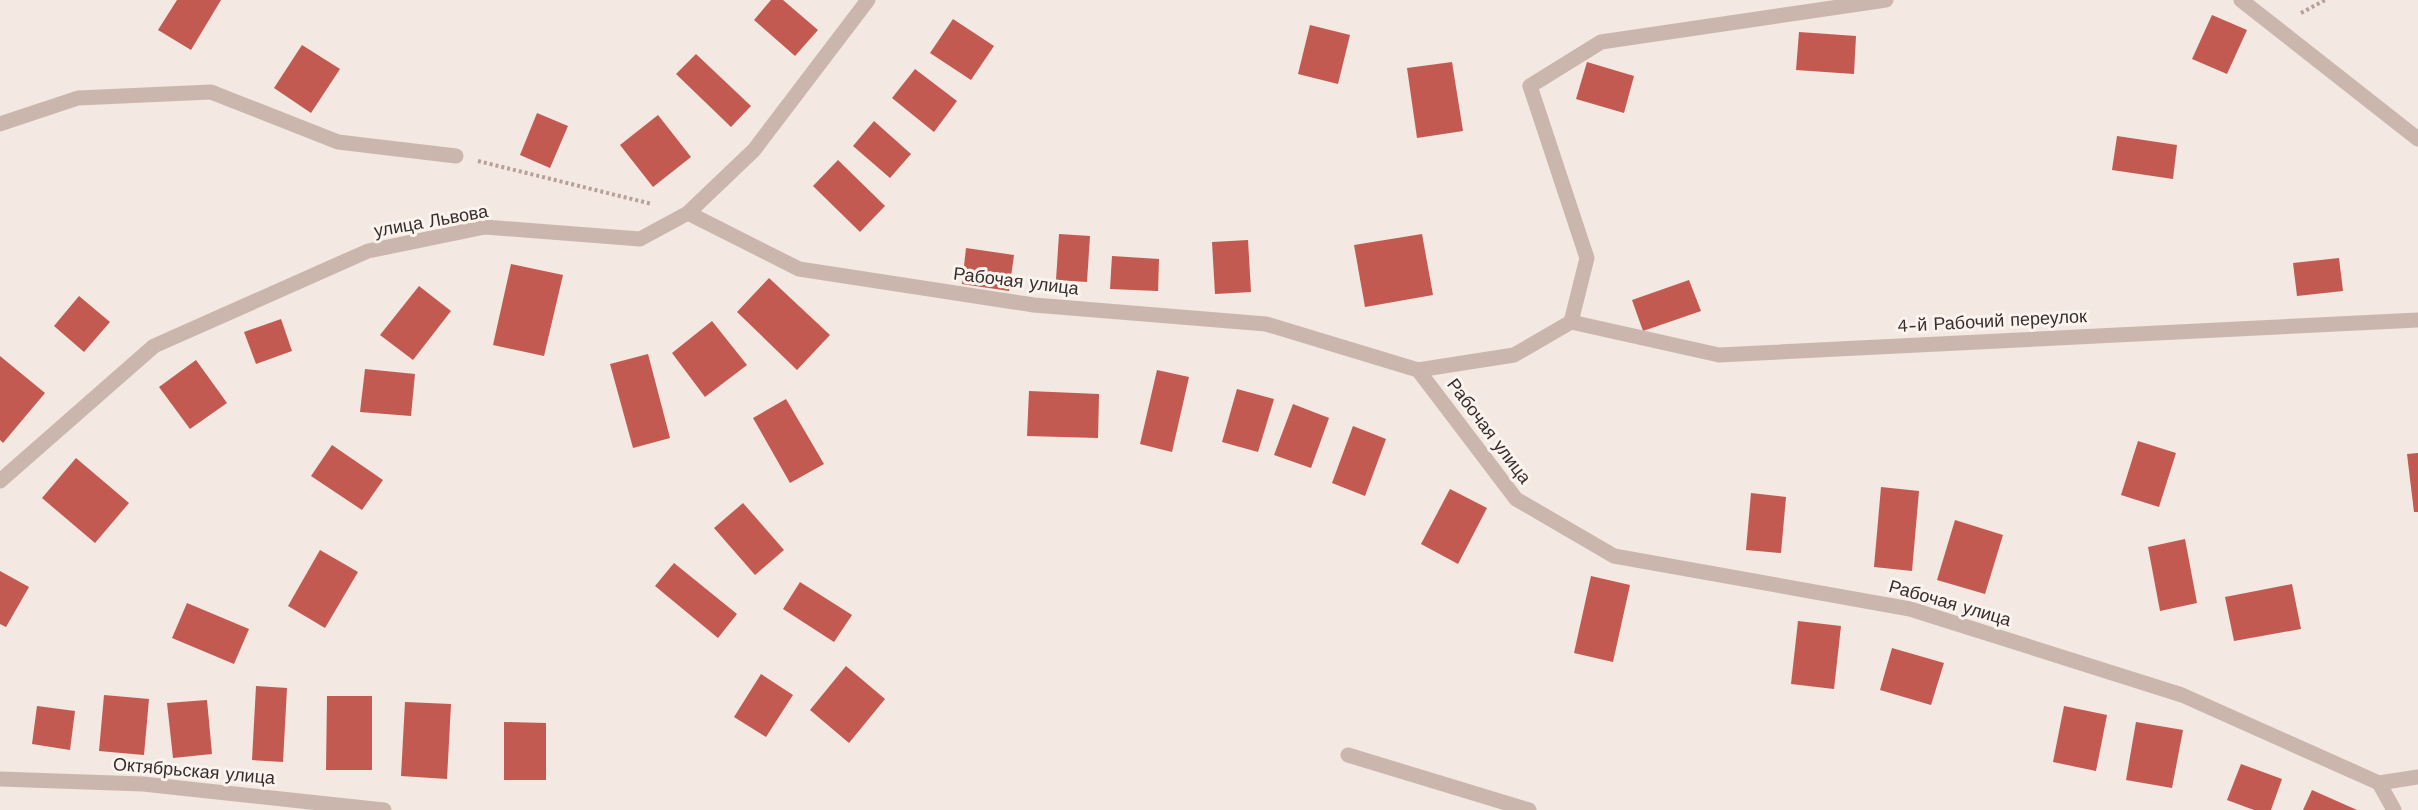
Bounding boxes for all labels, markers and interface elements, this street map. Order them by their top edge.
street label: улица Львова [372,200,491,241]
street label: Рабочая улица [952,262,1081,299]
street label: 4-й Рабочий переулок [1896,305,2088,336]
street label: Рабочая улица [1443,374,1536,488]
street label: Рабочая улица [1887,575,2015,630]
street label: Октябрьская улица [112,753,277,788]

